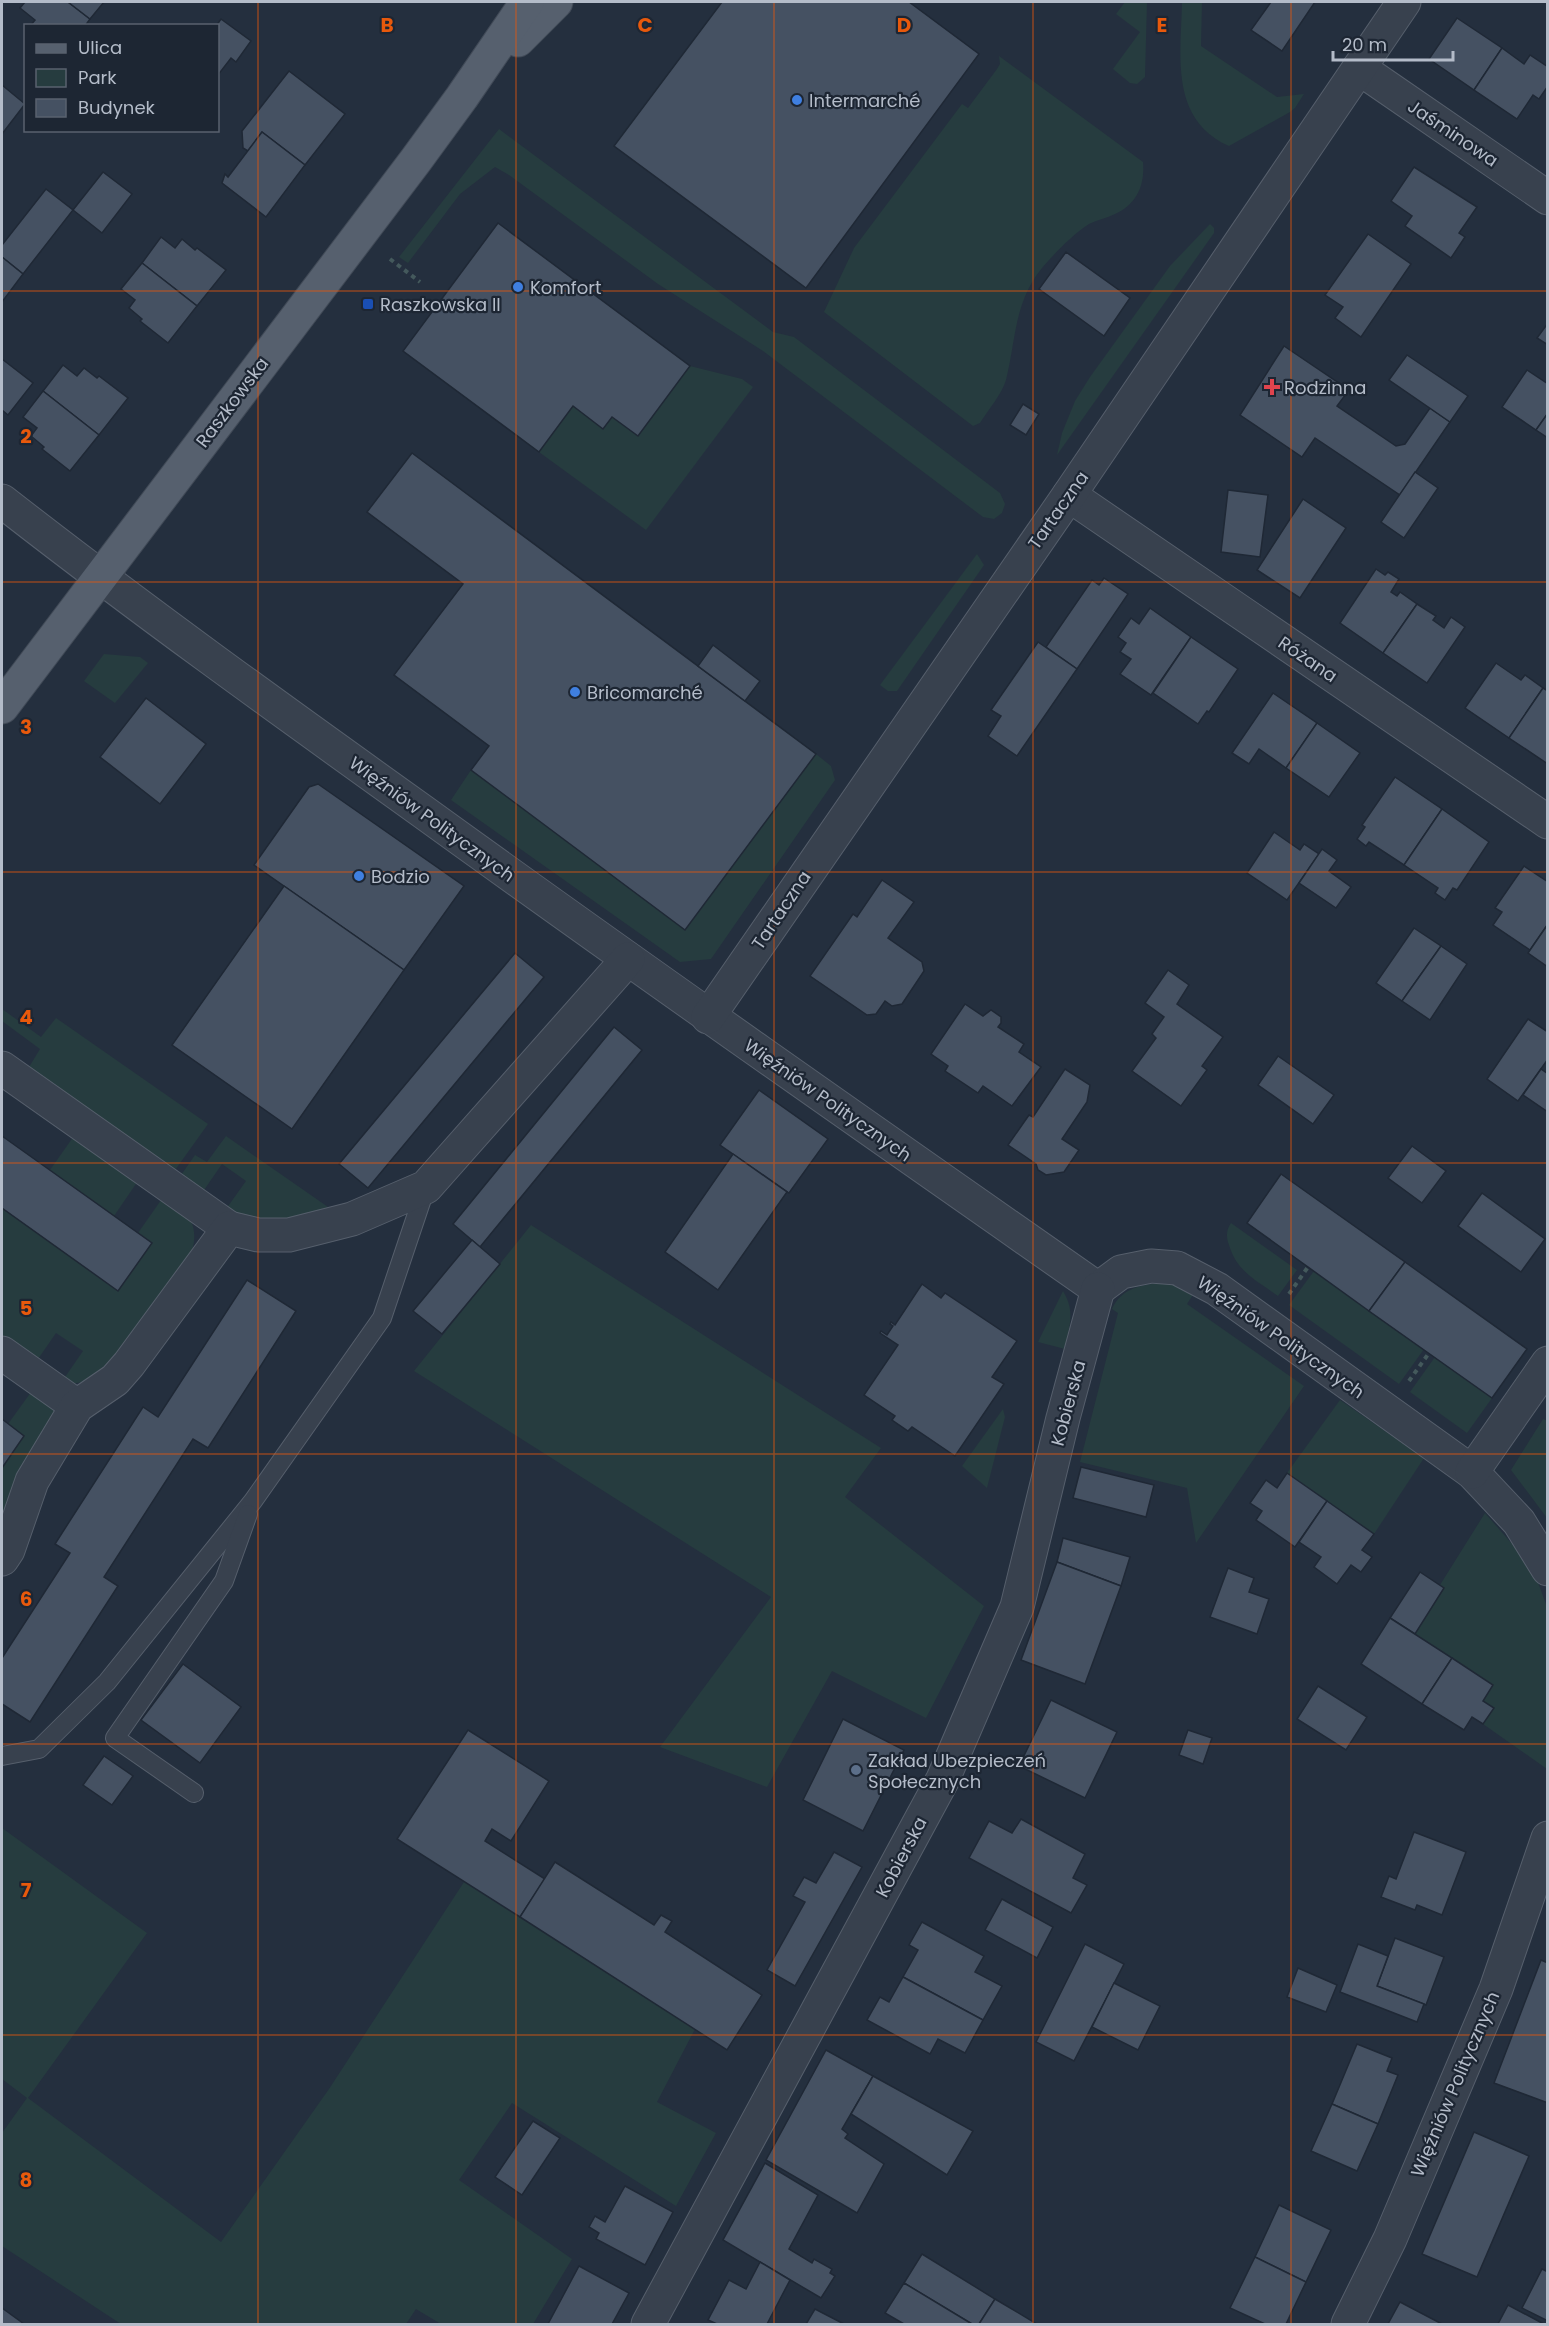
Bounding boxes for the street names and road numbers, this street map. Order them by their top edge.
street label: Jaśminowa [1403,94,1503,172]
street label: Raszkowska [190,352,274,452]
street label: Tartaczna [1022,466,1094,554]
street label: Różana [1273,630,1343,688]
street label: Więźniów Politycznych [344,750,520,888]
street label: Tartaczna [745,866,817,954]
street label: Więźniów Politycznych [739,1033,917,1167]
street label: Więźniów Politycznych [1192,1270,1370,1404]
street label: Kobierska [1045,1357,1091,1449]
street label: Kobierska [869,1812,933,1902]
street label: Więźniów Politycznych [1405,1987,1505,2181]

